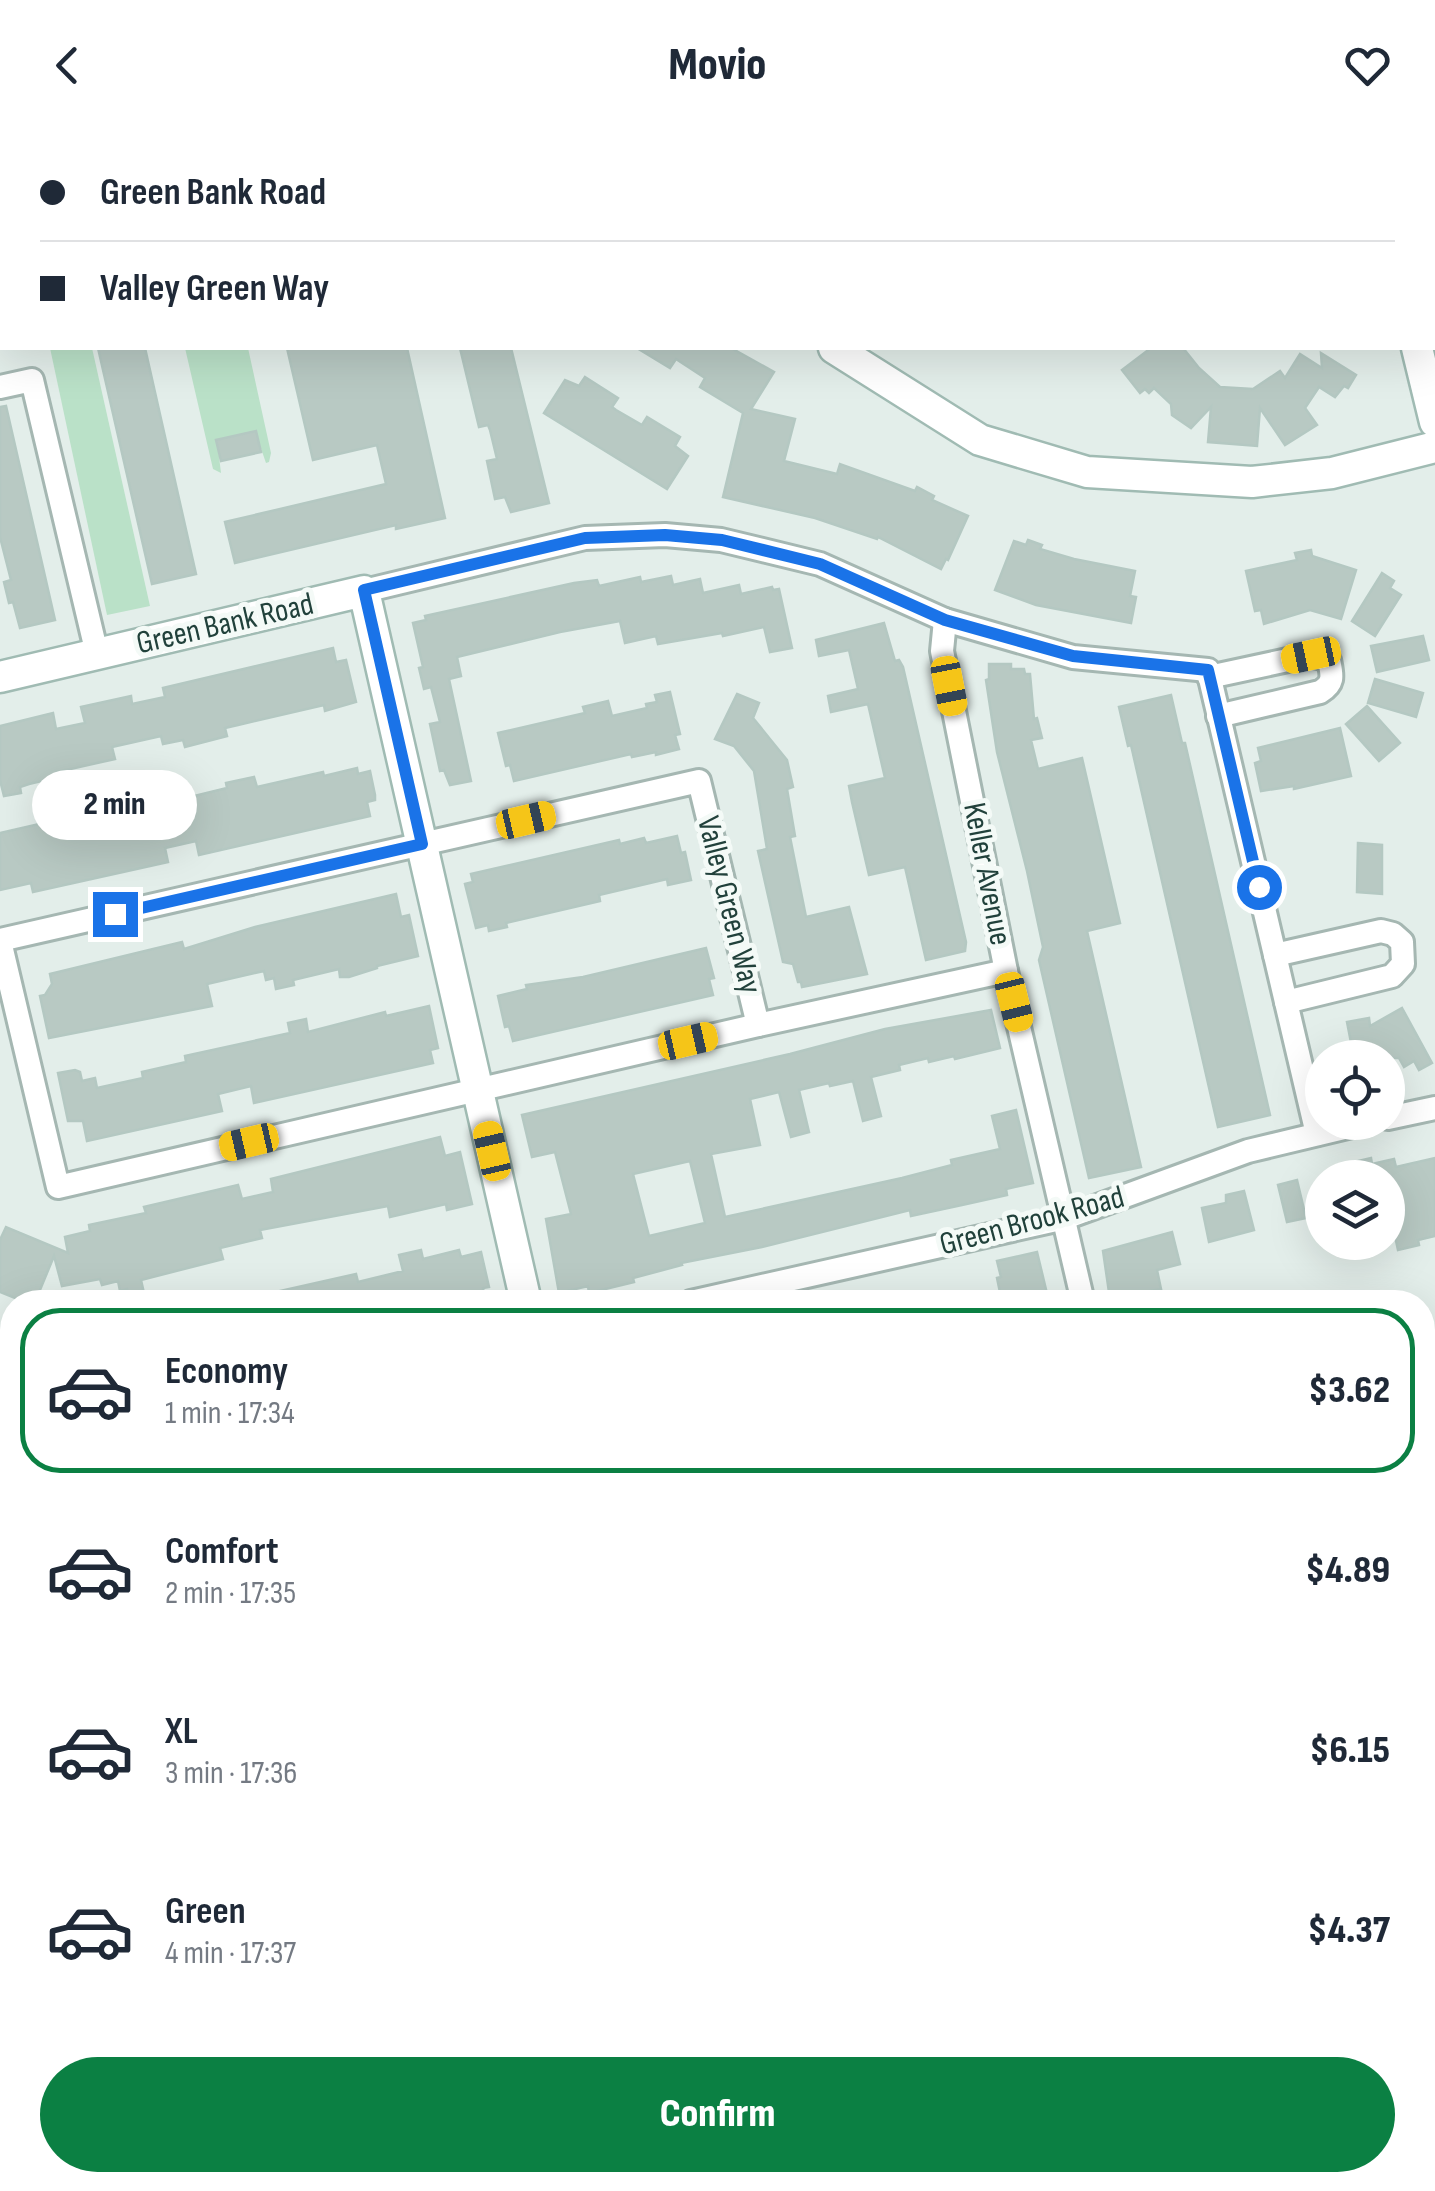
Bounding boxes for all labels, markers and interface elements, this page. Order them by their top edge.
icon: back [40,38,95,93]
text: Movio [669,38,766,93]
icon: heart [1340,38,1395,93]
text: Green Bank Road [100,170,326,215]
text: Valley Green Way [100,266,329,311]
street label: Green Bank Road [133,585,317,663]
car [1279,634,1343,676]
car [929,654,969,718]
callout: 2 min [32,769,198,839]
text: 2 min [83,785,146,824]
car [493,799,559,841]
street label: Keller Avenue [954,800,1020,948]
street label: Valley Green Way [688,812,770,998]
route start [1237,865,1282,910]
route end [93,892,138,937]
car [992,969,1036,1035]
car [655,1020,721,1062]
map controls [1305,1040,1405,1260]
button: locate [1305,1040,1405,1140]
car [471,1118,513,1184]
car [216,1121,282,1163]
button: layers [1305,1160,1405,1260]
street label: Green Brook Road [936,1178,1128,1264]
icon: car [45,1346,135,1436]
text: Economy [165,1349,288,1394]
text: $3.62 [1309,1368,1390,1413]
text: 1 min · 17:34 [165,1394,295,1433]
icon: car [45,1526,135,1616]
text: Comfort [165,1529,279,1574]
text: $4.89 [1305,1548,1390,1593]
text: 2 min · 17:35 [165,1574,296,1613]
icon: car [45,1706,135,1796]
text: XL [165,1709,198,1754]
text: $6.15 [1310,1728,1390,1773]
text: 3 min · 17:36 [165,1754,297,1793]
icon: car [45,1886,135,1976]
text: Green [165,1889,246,1934]
text: $4.37 [1308,1908,1390,1953]
text: 4 min · 17:37 [165,1934,296,1973]
button: Confirm [40,2057,1395,2172]

